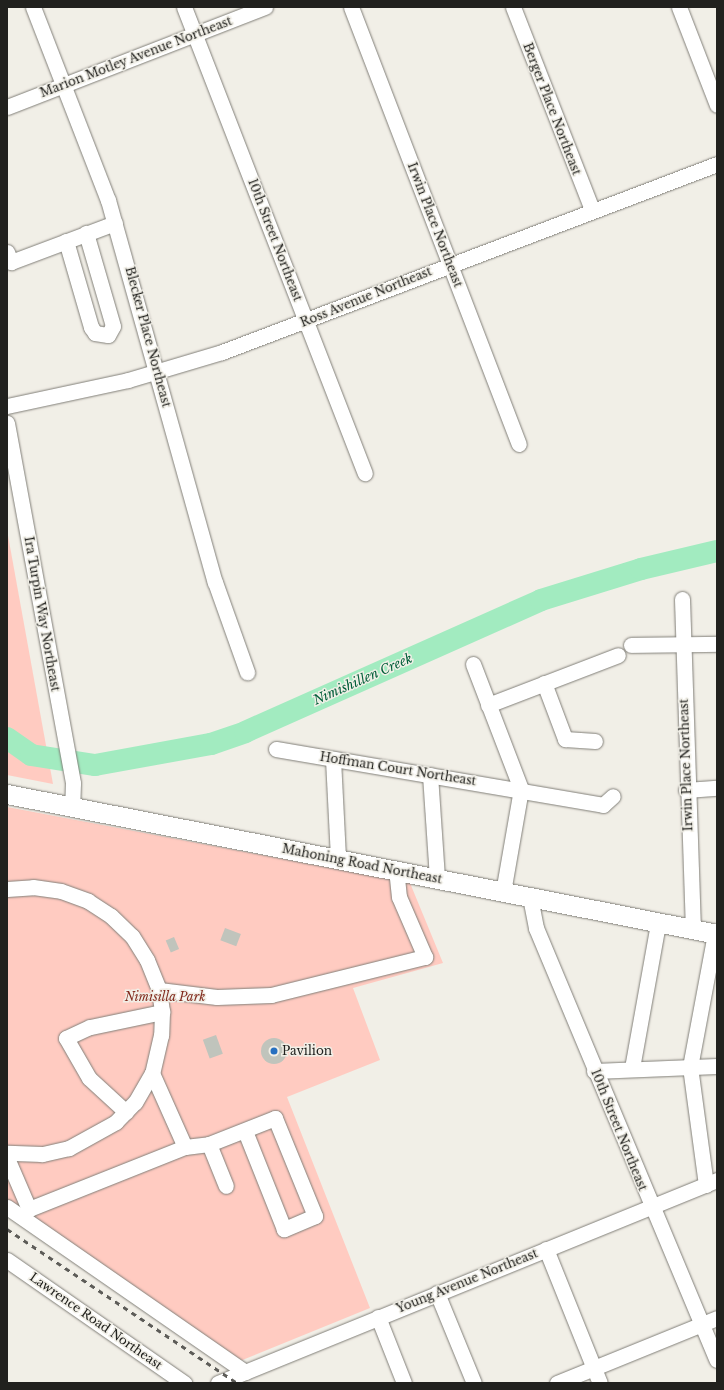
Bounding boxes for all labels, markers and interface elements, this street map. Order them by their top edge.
street label: Marion Motley Avenue Northeast [38,13,234,101]
street label: Berger Place Northeast [520,41,584,177]
street label: Irwin Place Northeast [405,161,465,289]
street label: 10th Street Northeast [245,177,305,303]
street label: Ross Avenue Northeast [298,264,434,330]
street label: Blecker Place Northeast [122,265,174,409]
street label: Ira Turpin Way Northeast [21,535,63,693]
water label: Nimishillen Creek [311,651,415,709]
street label: Irwin Place Northeast [676,698,696,832]
street label: Hoffman Court Northeast [319,750,477,788]
street label: Mahoning Road Northeast [281,841,443,887]
park label: Nimisilla Park [125,990,205,1004]
place label: Pavilion [282,1044,332,1058]
marker: Pavilion [269,1046,279,1056]
street label: 10th Street Northeast [588,1067,650,1193]
street label: Young Avenue Northeast [394,1246,540,1316]
street label: Lawrence Road Northeast [27,1270,165,1372]

